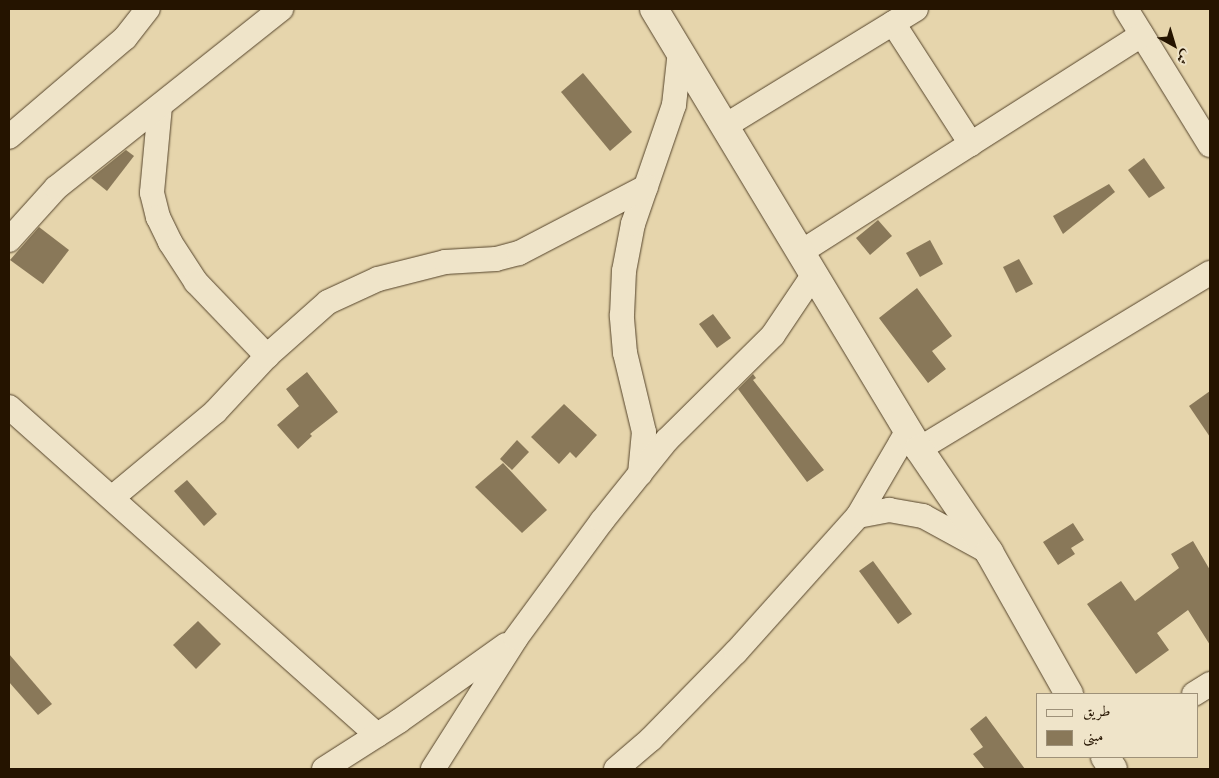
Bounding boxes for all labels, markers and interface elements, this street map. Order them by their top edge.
north arrow [1149,20,1199,70]
text: ش [1172,45,1195,68]
legend [1036,693,1199,758]
text: طريق [1083,702,1110,721]
text: مبنى [1083,727,1103,746]

